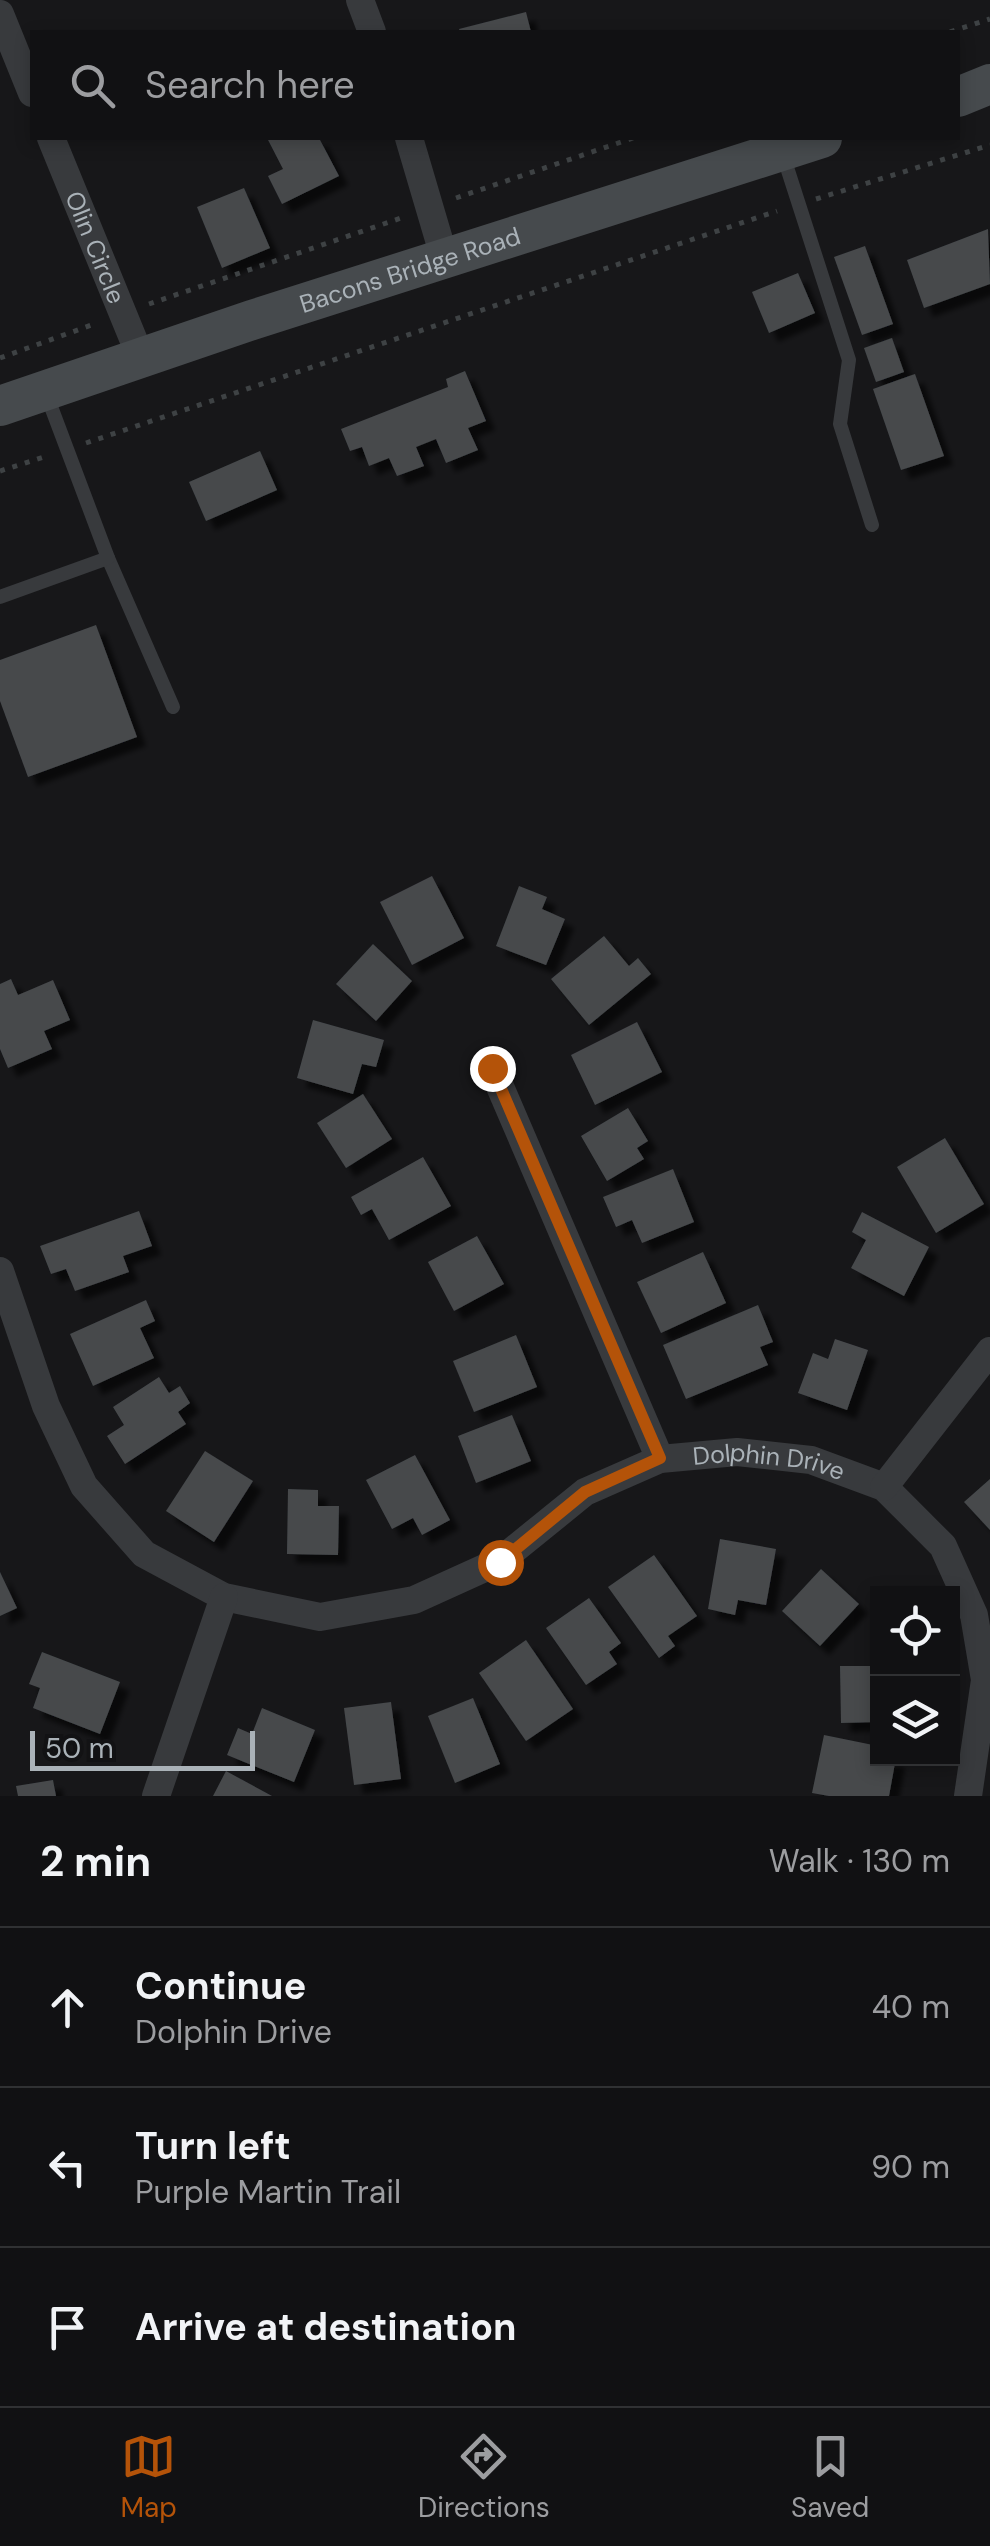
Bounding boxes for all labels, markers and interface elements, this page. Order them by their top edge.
search box [30,30,960,140]
icon: search [65,58,120,113]
text: Search here [145,60,355,110]
street label: Olin Circle [57,186,133,309]
street label: Bacons Bridge Road [295,219,525,321]
route end [470,1046,516,1092]
street label: Dolphin Drive [691,1435,849,1488]
route start [478,1540,524,1586]
map controls [870,1586,960,1766]
button: locate [870,1586,960,1676]
button: layers [870,1676,960,1766]
scale bar [30,1726,255,1770]
text: 50 m [45,1730,114,1767]
text: 2 min [40,1834,151,1889]
text: Walk · 130 m [769,1840,950,1882]
text: Continue [135,1961,306,2011]
icon: ahead [40,1980,95,2035]
text: 40 m [872,1986,950,2028]
text: Dolphin Drive [135,2011,332,2053]
text: Turn left [135,2121,291,2171]
icon: left [40,2140,95,2195]
text: 90 m [871,2146,950,2188]
text: Purple Martin Trail [135,2171,401,2213]
icon: arrive [40,2300,95,2355]
text: Arrive at destination [135,2302,517,2352]
tab: Map [121,2429,177,2526]
tab: Directions [418,2429,550,2526]
tab: Saved [791,2429,869,2526]

